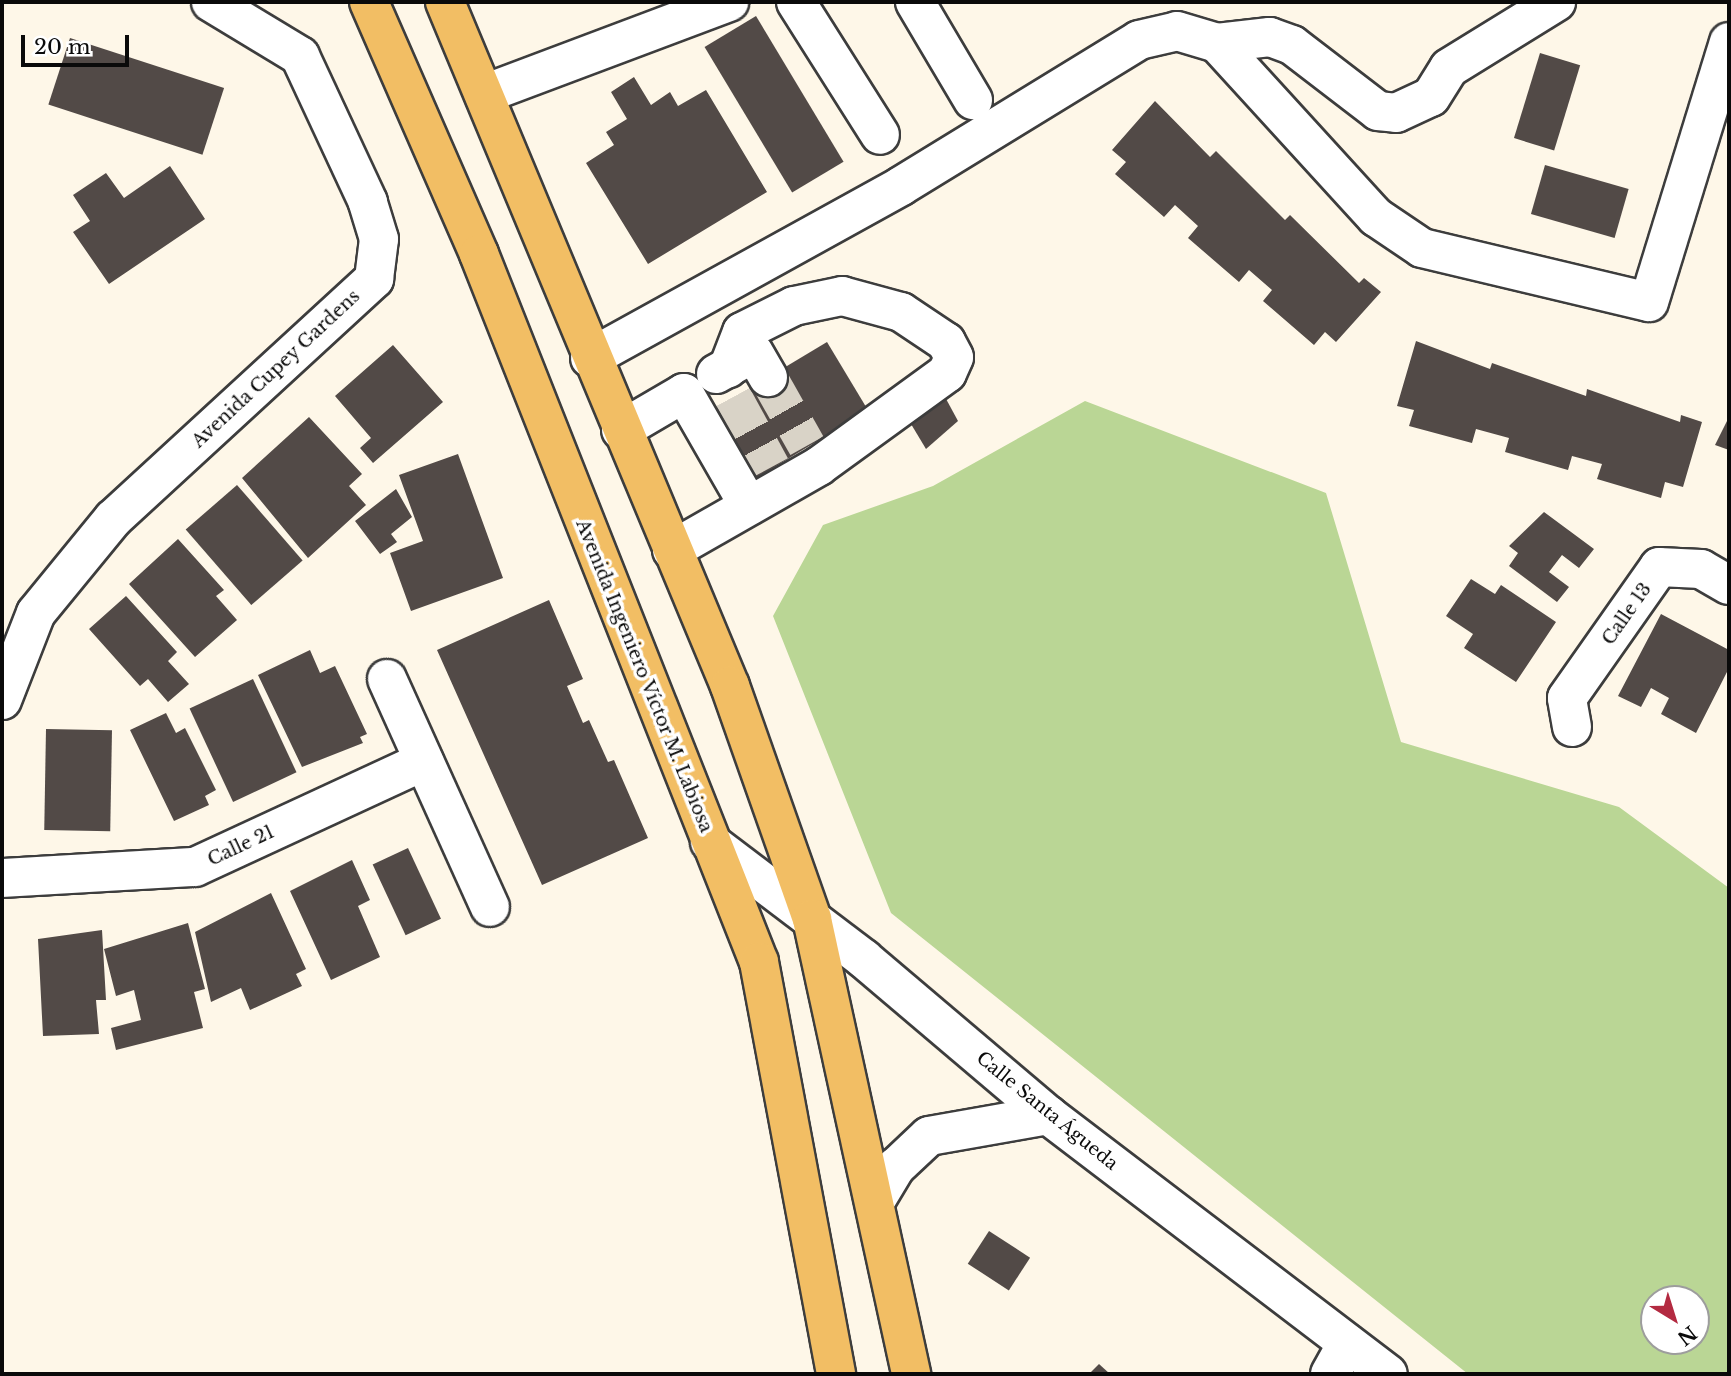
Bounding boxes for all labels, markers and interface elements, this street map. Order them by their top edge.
scale bar [24,21,133,65]
text: 20 m [34,34,91,60]
street label: Avenida Cupey Gardens [187,285,365,453]
street label: Avenida Ingeniero Víctor M. Labiosa [571,516,717,836]
street label: Calle 13 [1598,579,1656,649]
street label: Calle 21 [204,821,278,871]
street label: Calle Santa Águeda [972,1047,1122,1175]
north arrow [1640,1285,1710,1355]
text: N [1673,1321,1701,1350]

